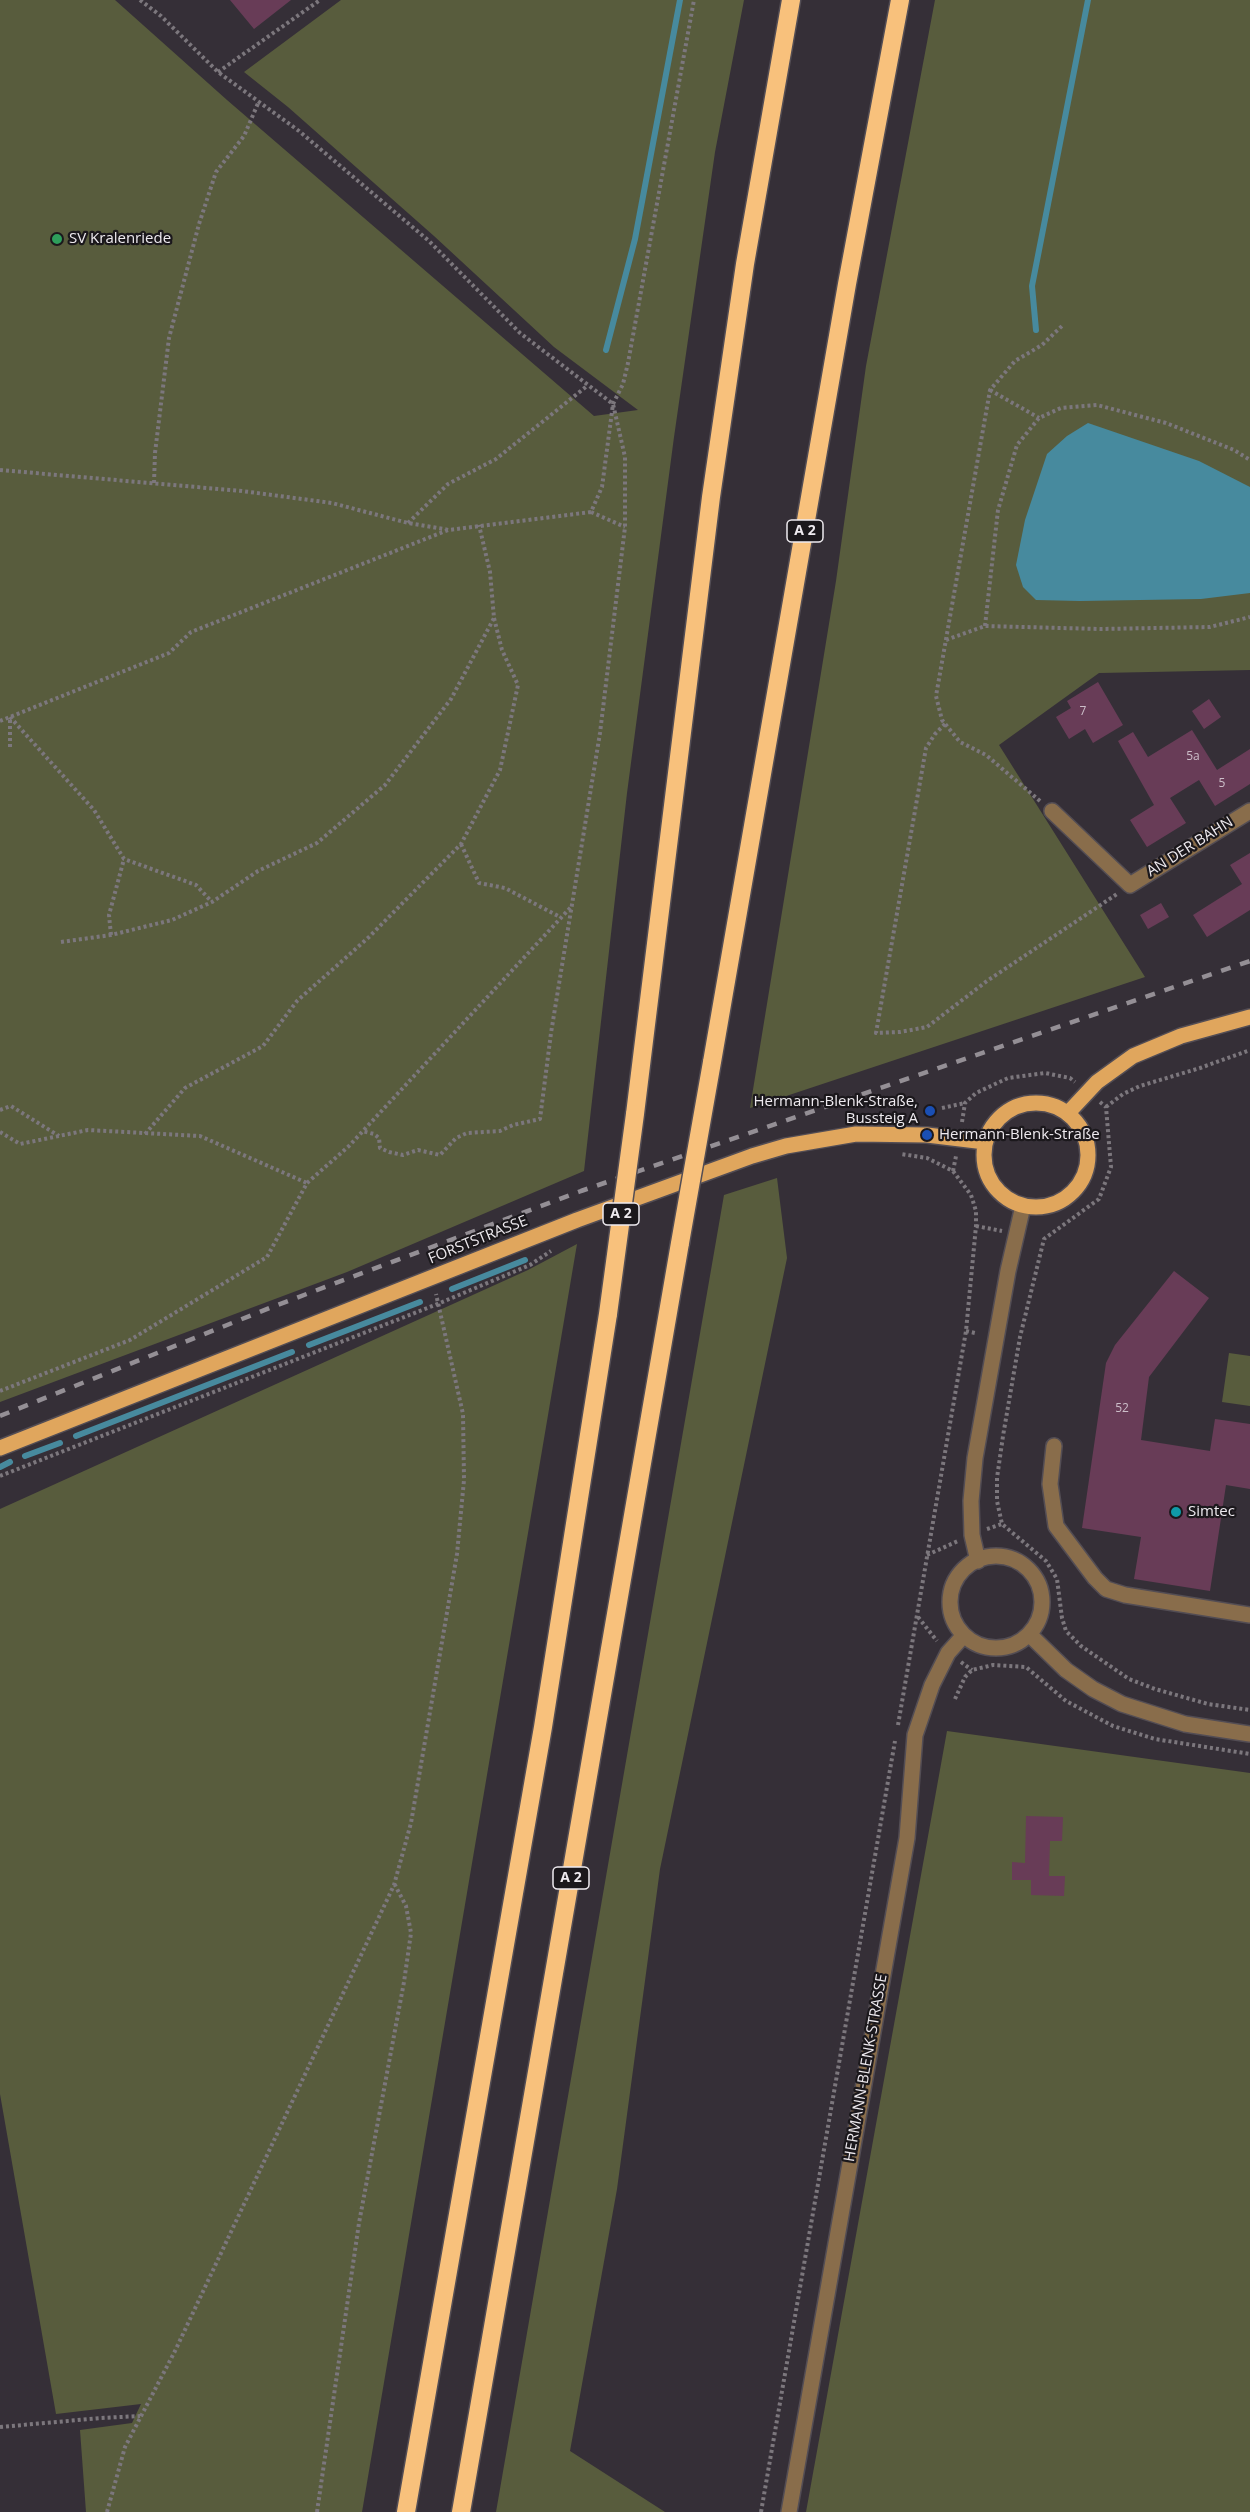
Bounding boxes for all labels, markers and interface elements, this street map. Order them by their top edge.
place label: SV Kralenriede [69,230,171,248]
marker: SV Kralenriede [50,232,64,246]
road number: A 2 [787,520,823,542]
house number: 7 [1080,705,1086,719]
house number: 5a [1186,750,1200,764]
house number: 5 [1219,777,1225,791]
street label: AN DER BAHN [1143,813,1237,881]
place label: Hermann-Blenk-Straße, Bussteig A [753,1093,918,1128]
marker: Hermann-Blenk-Straße, Bussteig A [923,1104,937,1118]
place label: Hermann-Blenk-Straße [939,1126,1100,1144]
marker: Hermann-Blenk-Straße [920,1128,934,1142]
road number: A 2 [603,1203,639,1225]
street label: FORSTSTRASSE [426,1212,530,1268]
house number: 52 [1115,1402,1129,1416]
place label: Simtec [1188,1503,1235,1521]
marker: Simtec [1169,1505,1183,1519]
road number: A 2 [553,1867,589,1889]
street label: HERMANN-BLENK-STRASSE [841,1973,891,2163]

